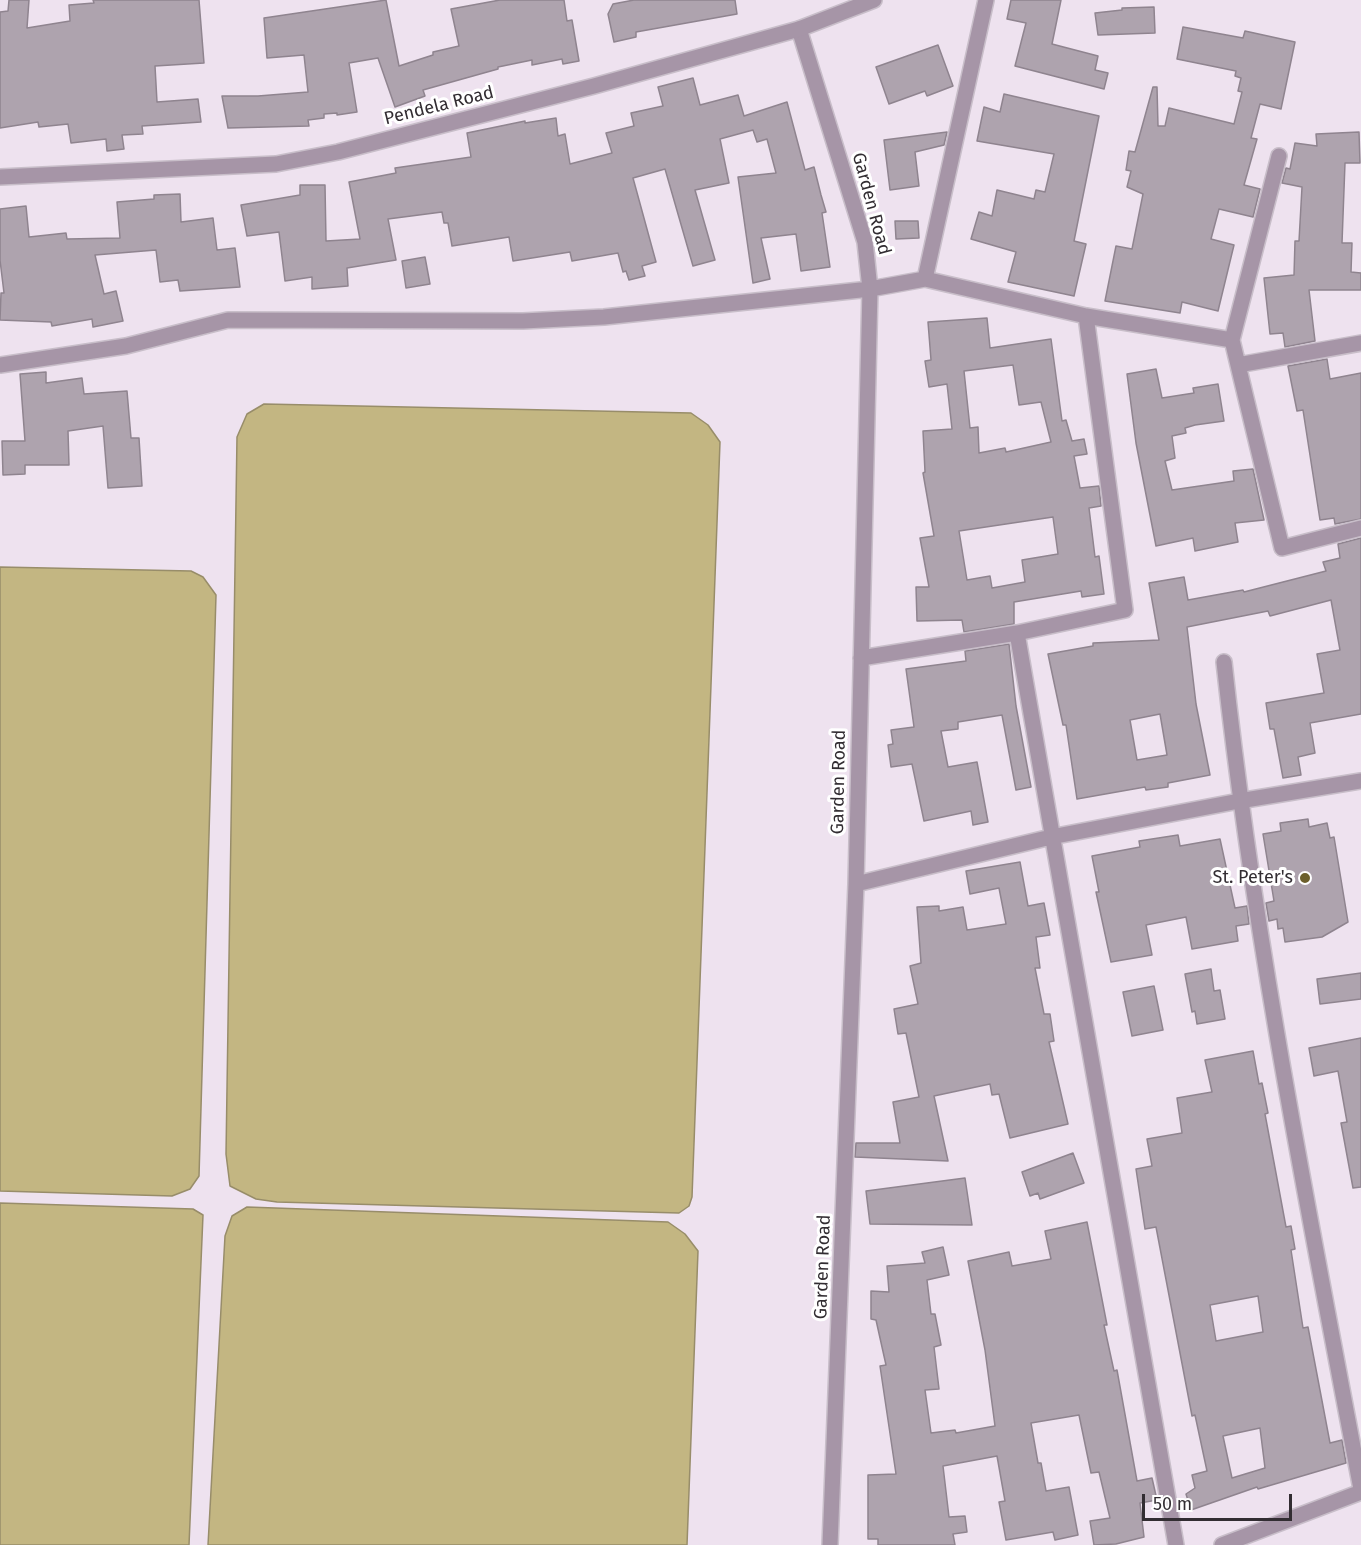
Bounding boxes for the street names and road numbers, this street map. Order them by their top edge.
street label: Pendela Road [382,82,496,130]
street label: Garden Road [847,151,895,257]
street label: Garden Road [827,729,851,835]
street label: Garden Road [810,1214,836,1320]

